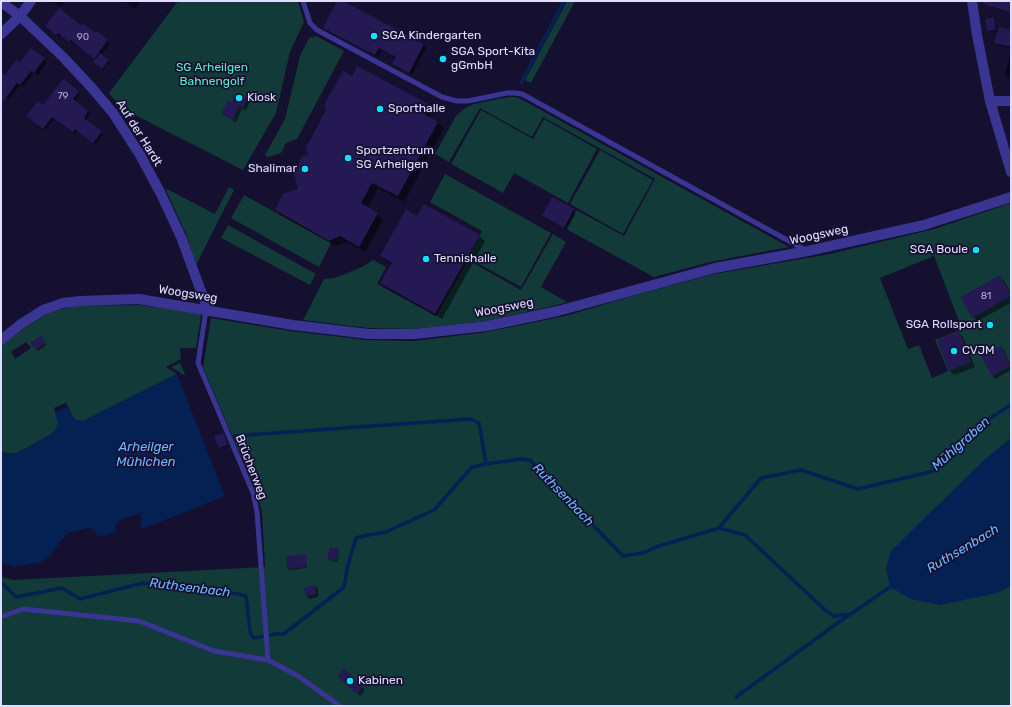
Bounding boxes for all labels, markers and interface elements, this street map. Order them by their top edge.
place label: SGA Kindergarten [382,29,481,43]
house number: 90 [77,31,89,43]
marker: SGA Kindergarten [369,31,379,41]
place label: SGA Sport-Kita gGmbH [451,45,535,73]
marker: SGA Sport-Kita gGmbH [438,54,448,64]
park label: SG Arheilgen Bahnengolf [176,61,248,89]
house number: 79 [57,90,69,102]
place label: Kiosk [247,91,276,105]
marker: Kiosk [234,93,244,103]
street label: Auf der Hardt [113,97,165,169]
place label: Sporthalle [388,102,445,116]
marker: Sporthalle [375,104,385,114]
place label: Sportzentrum SG Arheilgen [356,144,434,172]
marker: Sportzentrum SG Arheilgen [343,153,353,163]
place label: Shalimar [248,162,297,176]
marker: Shalimar [300,164,310,174]
street label: Woogsweg [788,222,850,248]
place label: SGA Boule [910,243,968,257]
marker: SGA Boule [971,245,981,255]
place label: Tennishalle [434,252,497,266]
marker: Tennishalle [421,254,431,264]
street label: Woogsweg [157,282,219,306]
house number: 81 [981,290,991,302]
street label: Woogsweg [473,295,535,321]
place label: SGA Rollsport [906,318,982,332]
marker: SGA Rollsport [985,320,995,330]
place label: CVJM [962,344,995,358]
marker: CVJM [949,346,959,356]
water label: Mühlgraben [929,414,993,474]
street label: Brücherweg [232,433,270,501]
water label: Arheilger Mühlchen [116,439,176,470]
water label: Ruthsenbach [529,460,597,530]
water label: Ruthsenbach [924,521,1002,577]
water label: Ruthsenbach [149,575,231,601]
place label: Kabinen [358,674,403,688]
marker: Kabinen [345,676,355,686]

